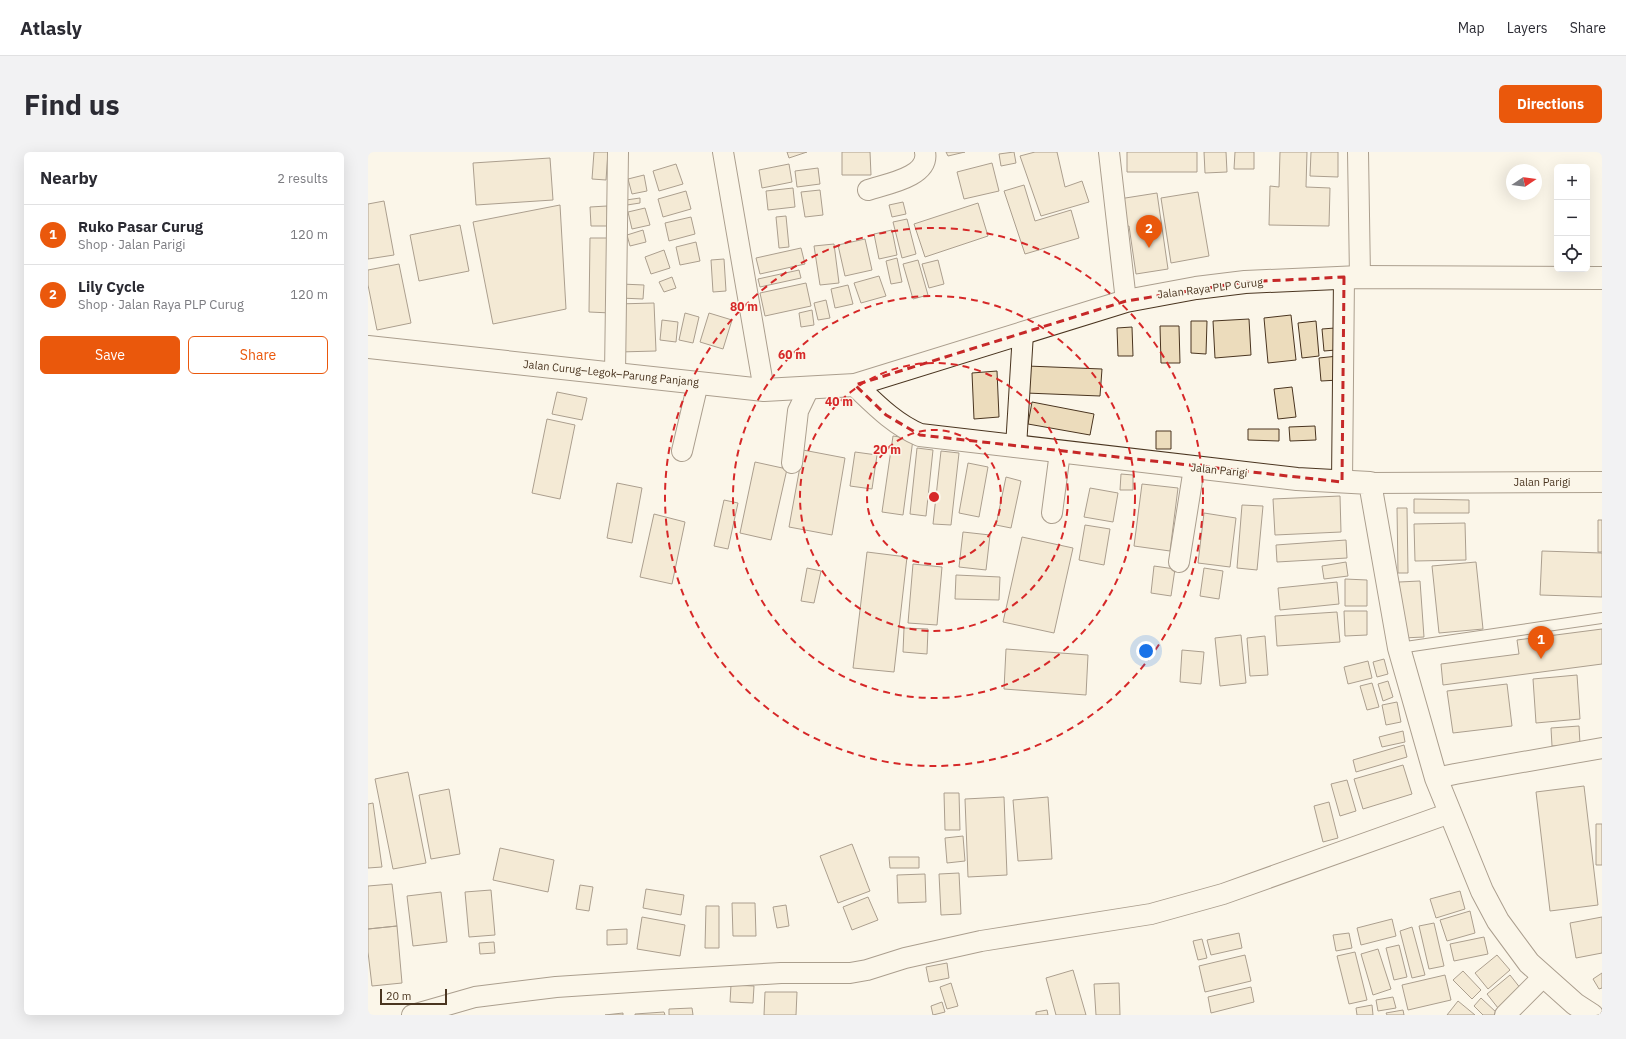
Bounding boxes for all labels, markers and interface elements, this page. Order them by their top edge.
text: Atlasly [20,16,82,40]
text: Map [1458,19,1485,37]
text: Layers [1507,19,1548,37]
text: Share [1570,19,1606,37]
button: Directions [1499,85,1602,123]
text: Find us [24,86,120,123]
north arrow [1506,164,1542,200]
map controls [1554,164,1590,272]
button: + [1554,164,1590,200]
text: Nearby [40,167,98,189]
text: 2 results [277,170,328,187]
button: − [1554,200,1590,236]
pin: 2 [1136,215,1162,248]
text: Ruko Pasar Curug [78,217,203,236]
text: 1 [49,226,57,243]
text: 120 m [290,226,328,243]
text: Shop · Jalan Parigi [78,236,185,253]
button: locate [1554,236,1590,272]
street label: Jalan Raya PLP Curug [1156,275,1264,301]
text: Lily Cycle [78,277,145,296]
text: 2 [49,286,57,303]
text: 120 m [290,286,328,303]
text: Shop · Jalan Raya PLP Curug [78,296,244,313]
text: 80 m [730,299,758,314]
button: Save [40,336,180,374]
button: Share [188,336,328,374]
text: 60 m [778,347,806,362]
street label: Jalan Curug–Legok–Parung Panjang [522,357,700,389]
text: 40 m [825,394,853,409]
text: 20 m [873,442,901,457]
street label: Jalan Parigi [1190,460,1248,480]
street label: Jalan Parigi [1514,475,1570,489]
centre of rings [927,490,941,504]
pin: 1 [1528,626,1554,659]
your location [1136,641,1156,661]
scale bar [380,987,447,1006]
text: 20 m [386,989,411,1003]

